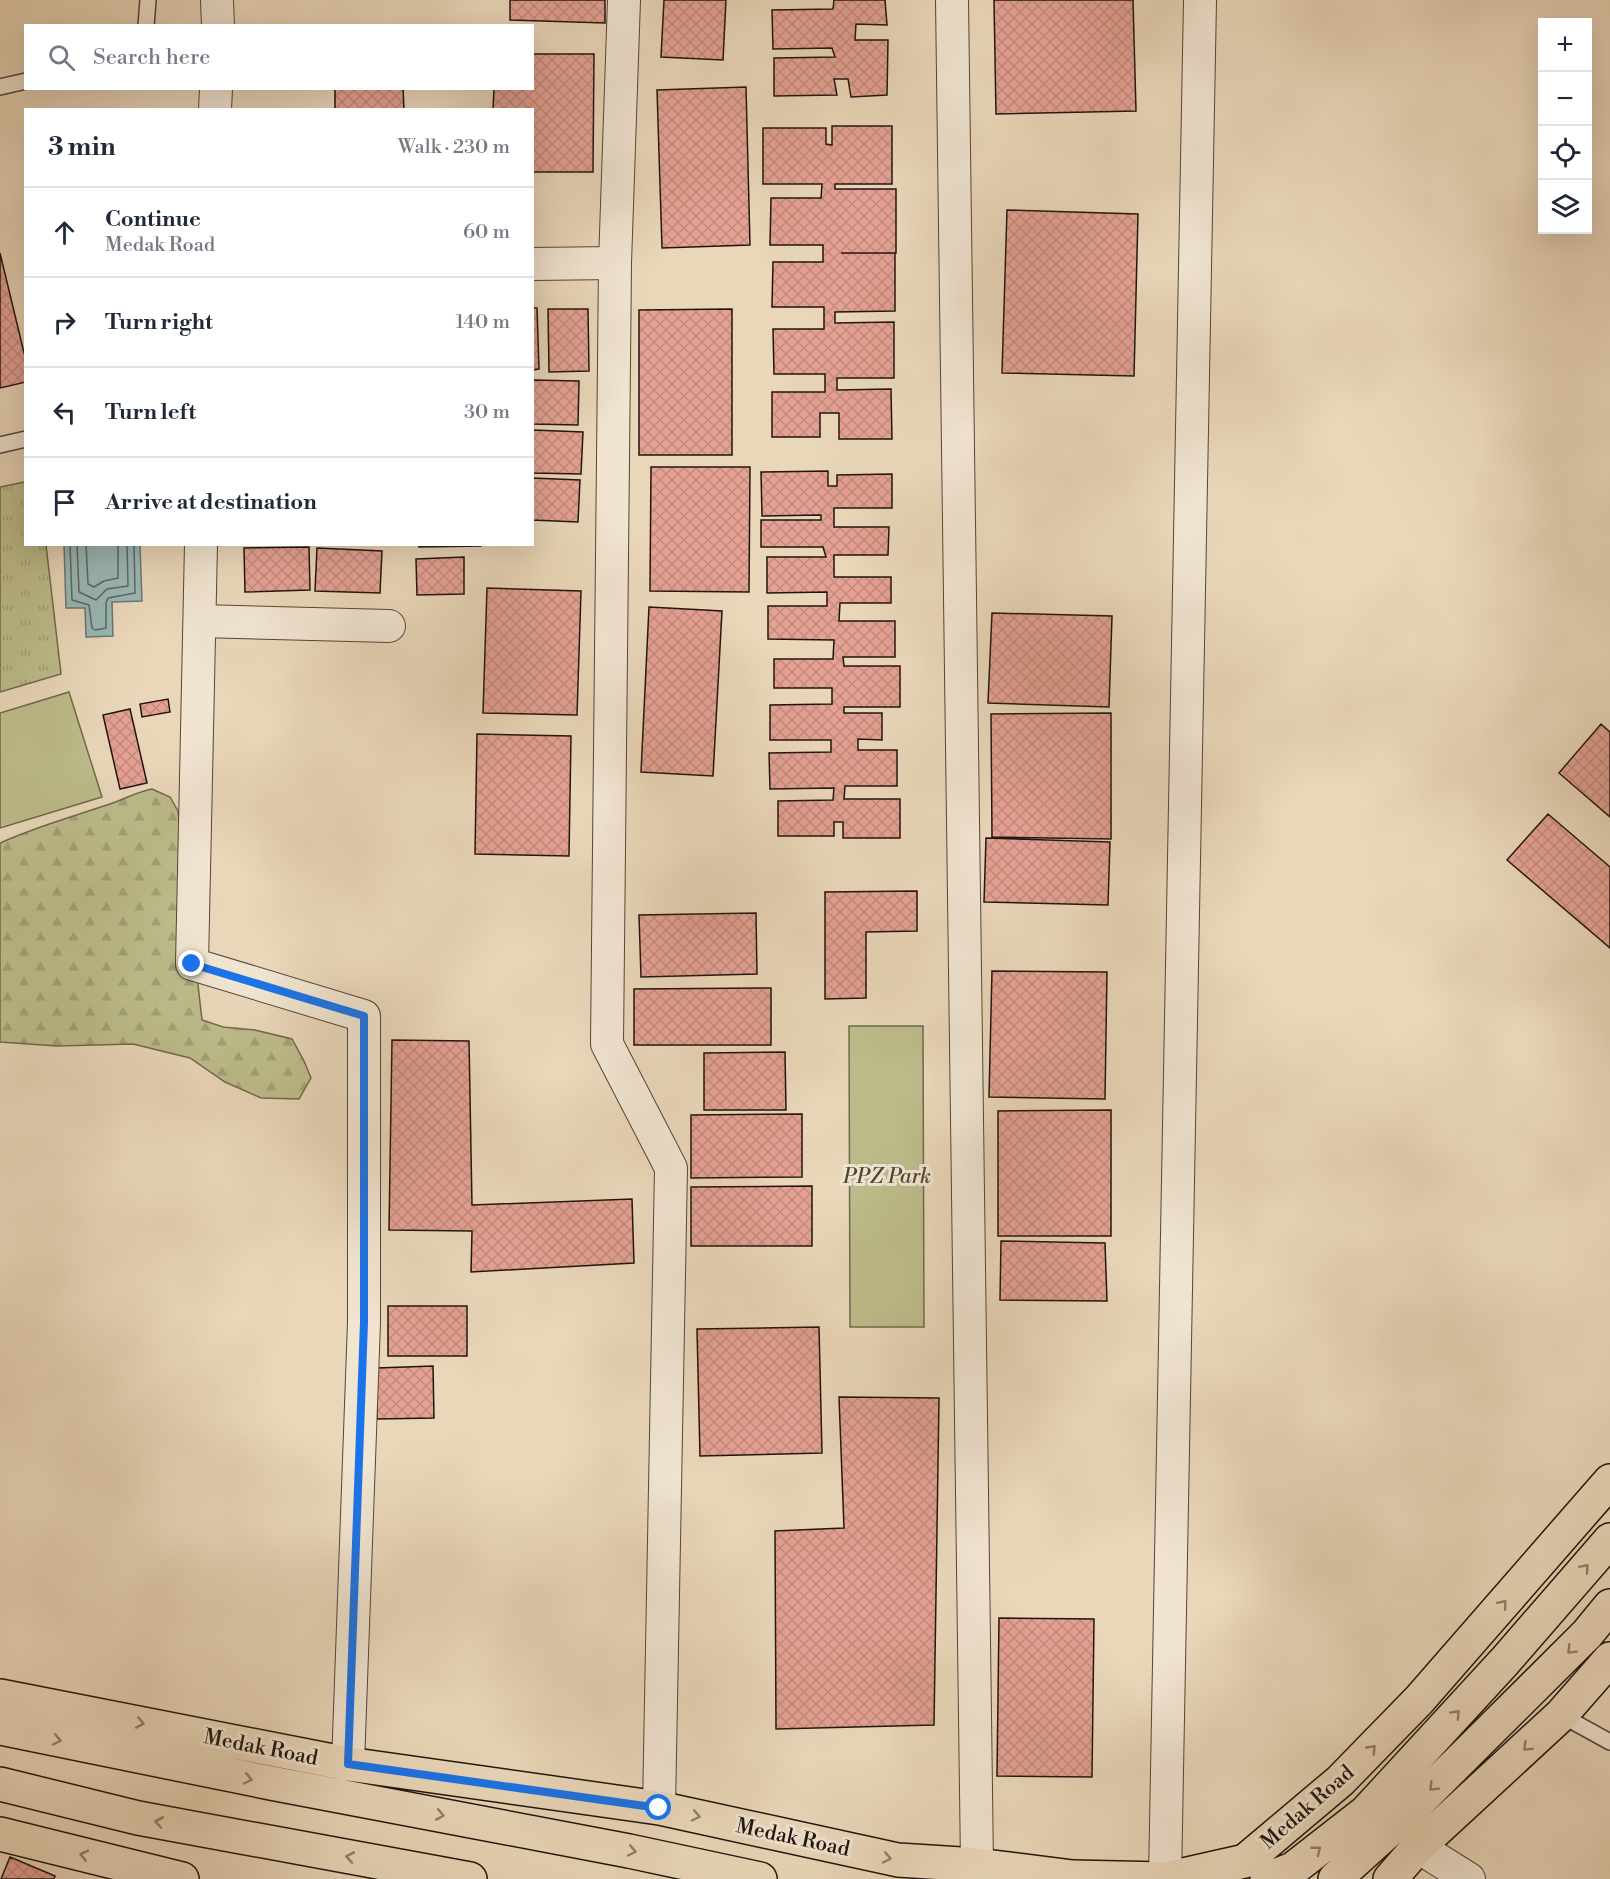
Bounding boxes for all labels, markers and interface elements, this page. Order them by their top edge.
map controls [1538,18,1592,234]
button: + [1538,18,1592,72]
search box [24,24,534,90]
icon: search [45,41,78,74]
text: Search here [93,44,210,71]
button: − [1538,72,1592,126]
button: locate [1538,126,1592,180]
text: 3 min [48,131,116,163]
text: Walk · 230 m [398,135,510,160]
button: layers [1538,180,1592,234]
text: Continue [105,206,201,233]
icon: ahead [48,216,81,249]
text: 60 m [463,220,510,245]
text: Medak Road [105,233,215,258]
icon: right [48,306,81,339]
text: Turn right [105,309,213,336]
text: 140 m [455,310,510,335]
icon: left [48,396,81,429]
text: Turn left [105,399,196,426]
text: 30 m [464,400,510,425]
icon: arrive [48,486,81,519]
text: Arrive at destination [105,489,317,516]
route end [178,950,204,976]
park label: PPZ Park [842,1164,931,1190]
one-way arrow [1578,1564,1589,1575]
one-way arrow [1496,1600,1507,1611]
one-way arrow [1568,1642,1579,1653]
one-way arrow [1449,1710,1460,1721]
one-way arrow [135,1716,145,1729]
street label: Medak Road [202,1724,320,1772]
one-way arrow [52,1733,62,1746]
one-way arrow [1524,1740,1535,1751]
one-way arrow [1365,1745,1376,1755]
street label: Medak Road [1255,1760,1360,1856]
one-way arrow [243,1772,253,1785]
one-way arrow [1429,1780,1440,1791]
route start [645,1794,671,1820]
one-way arrow [435,1808,445,1821]
one-way arrow [691,1809,701,1822]
street label: Medak Road [733,1813,852,1863]
one-way arrow [154,1816,163,1828]
one-way arrow [626,1844,636,1857]
one-way arrow [1310,1847,1321,1858]
one-way arrow [80,1849,90,1862]
one-way arrow [346,1851,356,1864]
one-way arrow [882,1851,892,1864]

